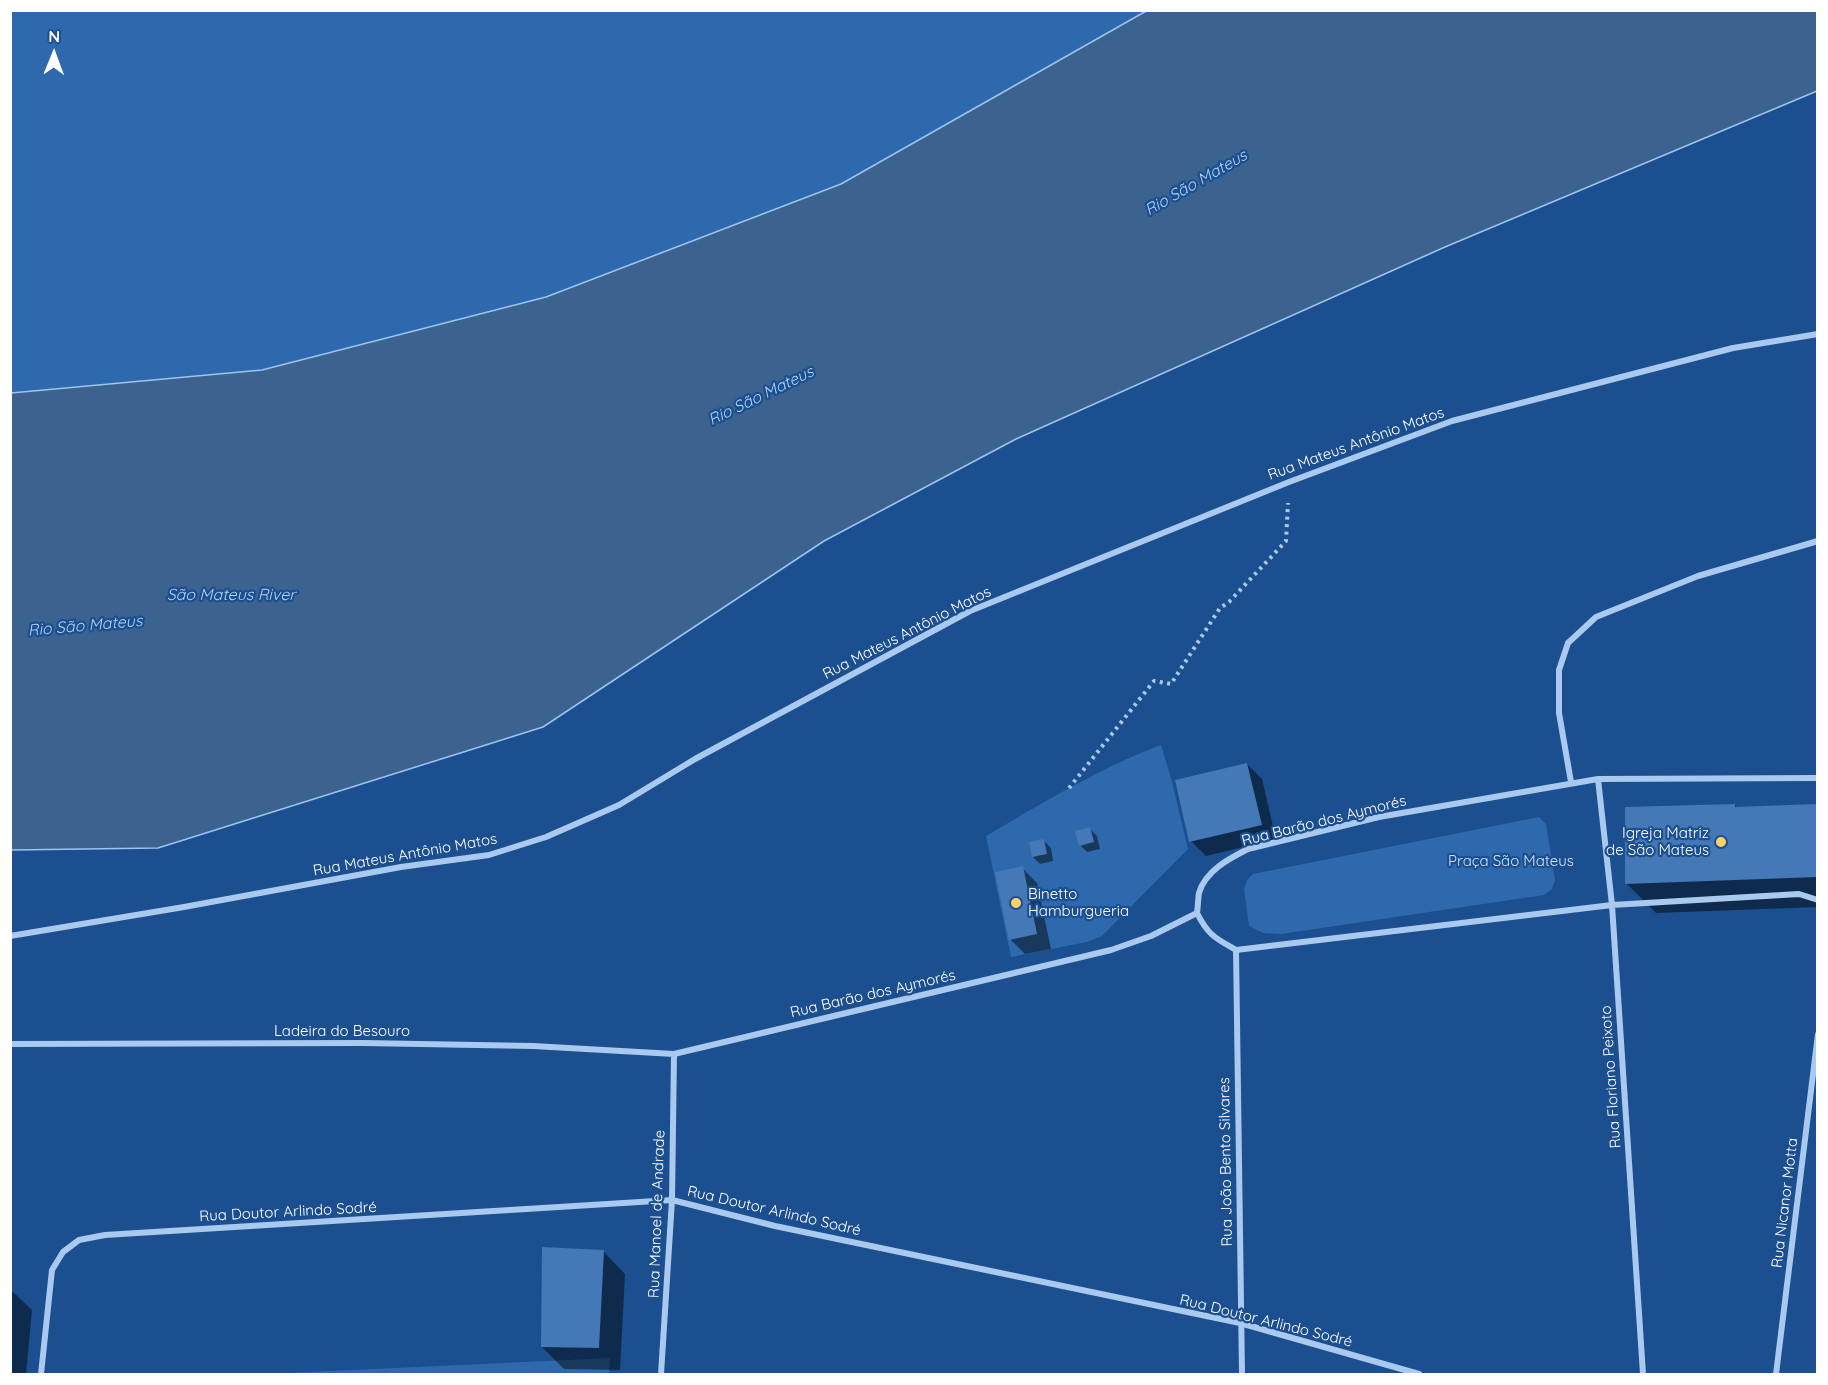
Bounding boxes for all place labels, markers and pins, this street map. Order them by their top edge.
place label: Igreja Matriz de São Mateus [1606,824,1709,859]
marker: Igreja Matriz de São Mateus [1714,835,1728,849]
place label: Binetto Hamburgueria [1028,885,1129,920]
marker: Binetto Hamburgueria [1009,896,1023,910]

